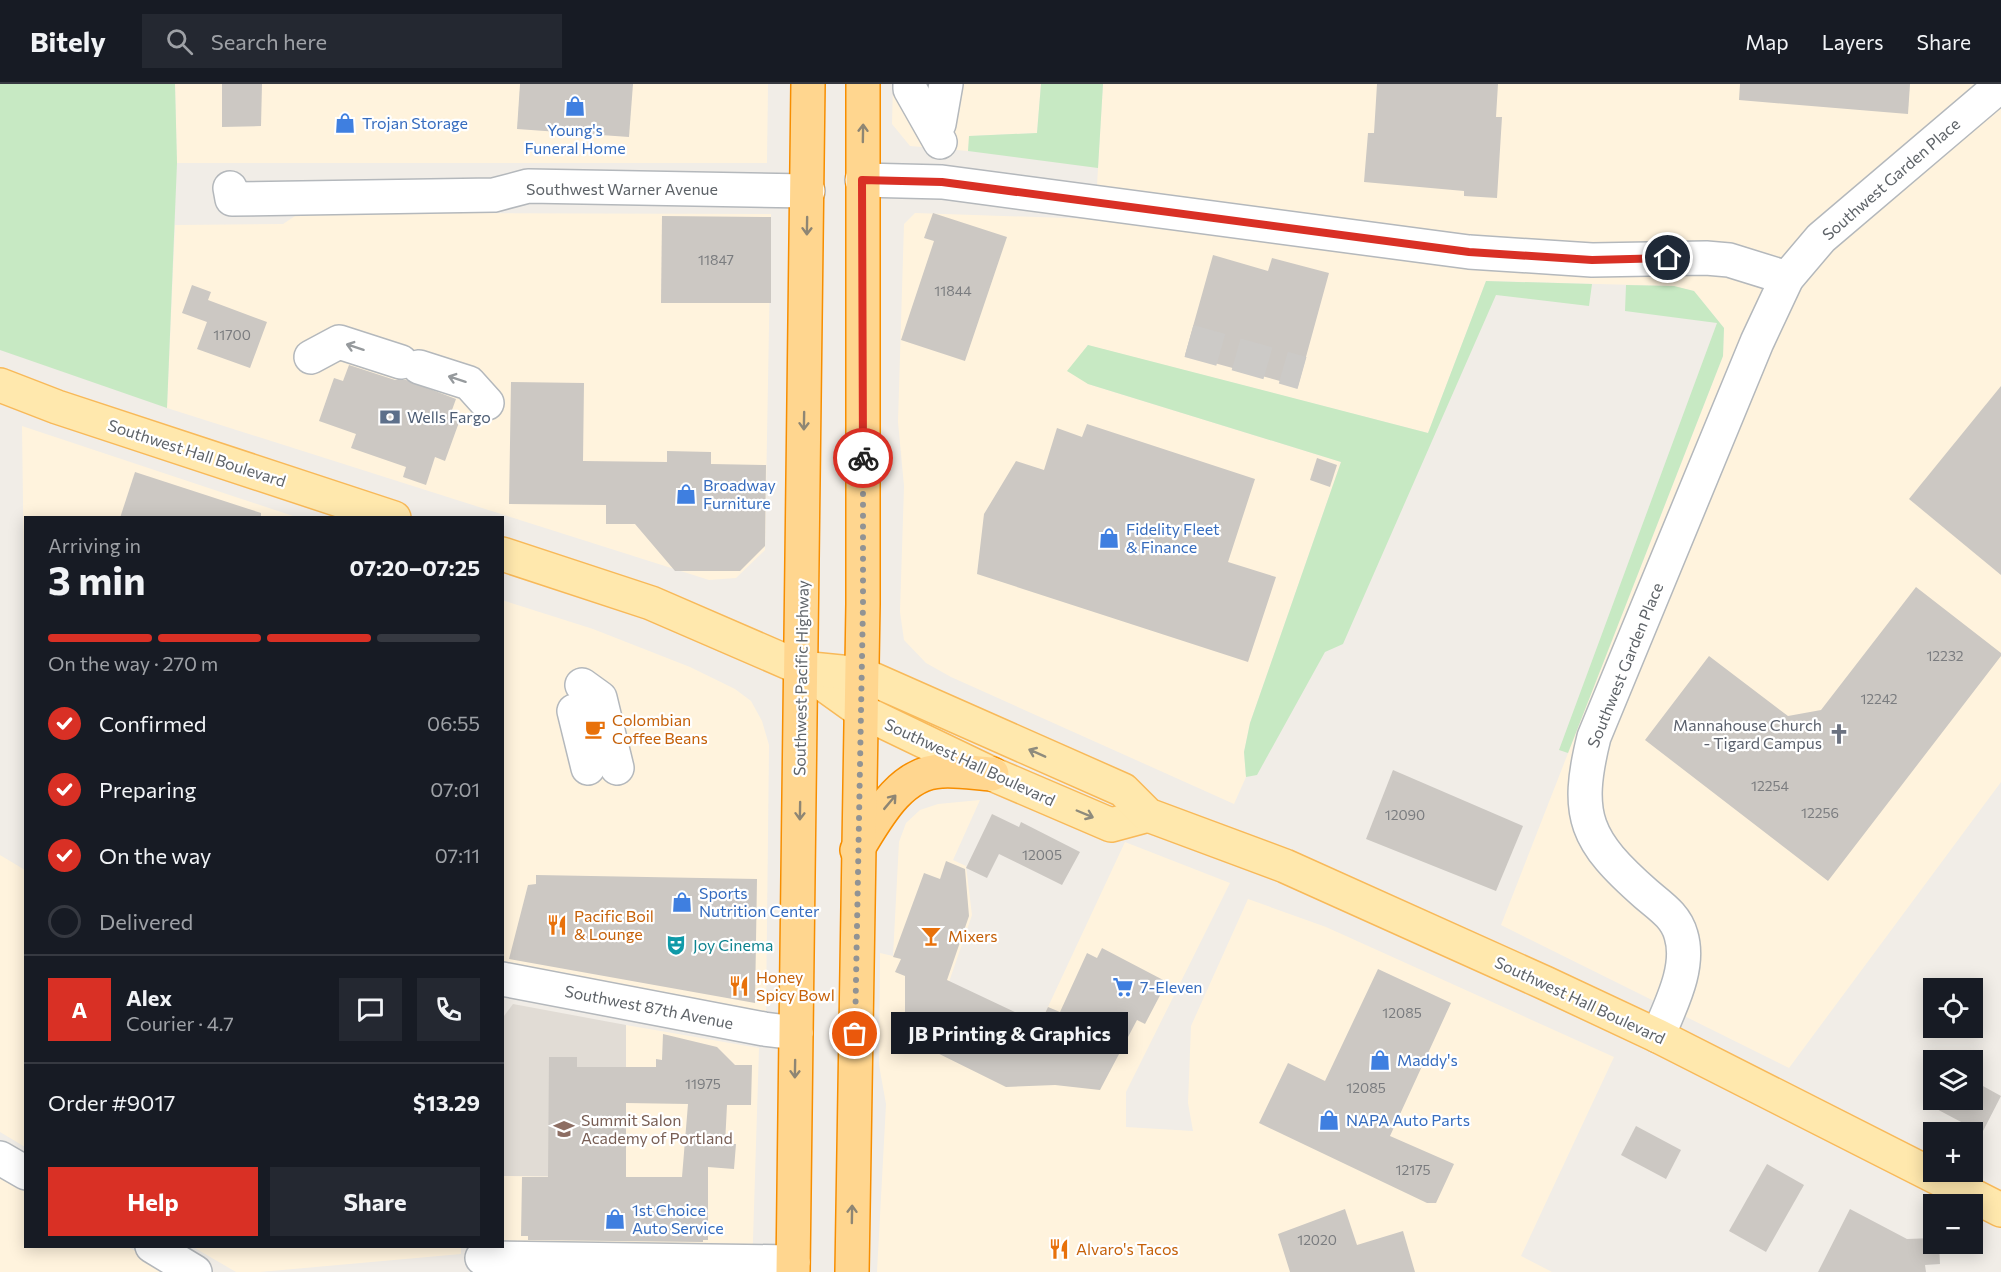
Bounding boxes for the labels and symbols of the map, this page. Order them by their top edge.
shop icon: Young's Funeral Home [563,94,587,118]
shop icon: Trojan Storage [333,111,357,135]
place label: Trojan Storage [362,113,468,132]
street label: Southwest Garden Place [1818,114,1963,244]
place label: Young's Funeral Home [524,120,626,157]
one-way arrow [857,123,869,143]
street label: Southwest Warner Avenue [526,179,718,198]
one-way arrow [801,216,813,236]
pin [1642,232,1693,283]
house number: 11847 [698,251,734,268]
house number: 11844 [934,282,972,299]
house number: 11700 [213,326,251,343]
one-way arrow [346,341,365,352]
one-way arrow [448,373,467,384]
bank icon: Wells Fargo [378,405,402,429]
place label: Wells Fargo [407,407,491,426]
one-way arrow [798,411,810,431]
street label: Southwest Hall Boulevard [106,415,288,490]
courier [833,428,893,488]
place label: Broadway Furniture [703,475,776,512]
shop icon: Broadway Furniture [674,482,698,506]
place label: Fidelity Fleet & Finance [1126,519,1220,556]
shop icon: Fidelity Fleet & Finance [1097,526,1121,550]
street label: Southwest Pacific Highway [789,580,812,776]
street label: Southwest Garden Place [1583,580,1666,750]
house number: 12232 [1926,647,1964,664]
house number: 12242 [1860,690,1898,707]
place label: Colombian Coffee Beans [612,710,708,747]
street label: Southwest Hall Boulevard [882,714,1058,809]
place label: Mannahouse Church - Tigard Campus [1673,715,1822,752]
cafe icon: Colombian Coffee Beans [583,717,607,741]
church icon: Mannahouse Church - Tigard Campus [1827,722,1851,746]
one-way arrow [1028,746,1046,757]
house number: 12254 [1751,777,1790,794]
one-way arrow [883,795,897,810]
one-way arrow [794,800,805,820]
house number: 12256 [1801,804,1839,821]
house number: 12090 [1385,806,1425,823]
one-way arrow [1075,809,1093,820]
house number: 12005 [1022,846,1062,863]
place label: Sports Nutrition Center [699,883,820,920]
shop icon: Sports Nutrition Center [670,890,694,914]
place label: Pacific Boil & Lounge [574,906,654,943]
restaurant icon: Pacific Boil & Lounge [545,913,569,937]
bar icon: Mixers [919,924,943,948]
place label: Mixers [948,926,997,945]
theatre icon: Joy Cinema [664,933,688,957]
place label: Joy Cinema [693,935,773,954]
street label: Southwest Hall Boulevard [1492,952,1668,1047]
place label: Honey Spicy Bowl [756,967,835,1004]
restaurant icon: Honey Spicy Bowl [727,974,751,998]
supermarket icon: 7-Eleven [1111,975,1135,999]
place label: 7-Eleven [1140,977,1203,996]
street label: Southwest 87th Avenue [563,981,735,1032]
house number: 12085 [1382,1004,1422,1021]
pin [829,1008,880,1059]
callout: JB Printing & Graphics [891,1013,1128,1055]
shop icon: Maddy's [1368,1048,1392,1072]
place label: Maddy's [1397,1050,1458,1069]
one-way arrow [790,1058,801,1078]
house number: 11975 [685,1075,721,1092]
house number: 12085 [1346,1079,1386,1096]
shop icon: NAPA Auto Parts [1317,1108,1341,1132]
place label: Summit Salon Academy of Portland [581,1110,733,1147]
place label: NAPA Auto Parts [1346,1110,1470,1129]
school or university icon: Summit Salon Academy of Portland [552,1117,576,1141]
house number: 12175 [1395,1161,1431,1178]
place label: 1st Choice Auto Service [632,1200,724,1237]
one-way arrow [847,1204,858,1224]
shop icon: 1st Choice Auto Service [603,1207,627,1231]
house number: 12020 [1297,1231,1337,1248]
restaurant icon: Alvaro's Tacos [1047,1237,1071,1261]
place label: Alvaro's Tacos [1076,1239,1179,1258]

